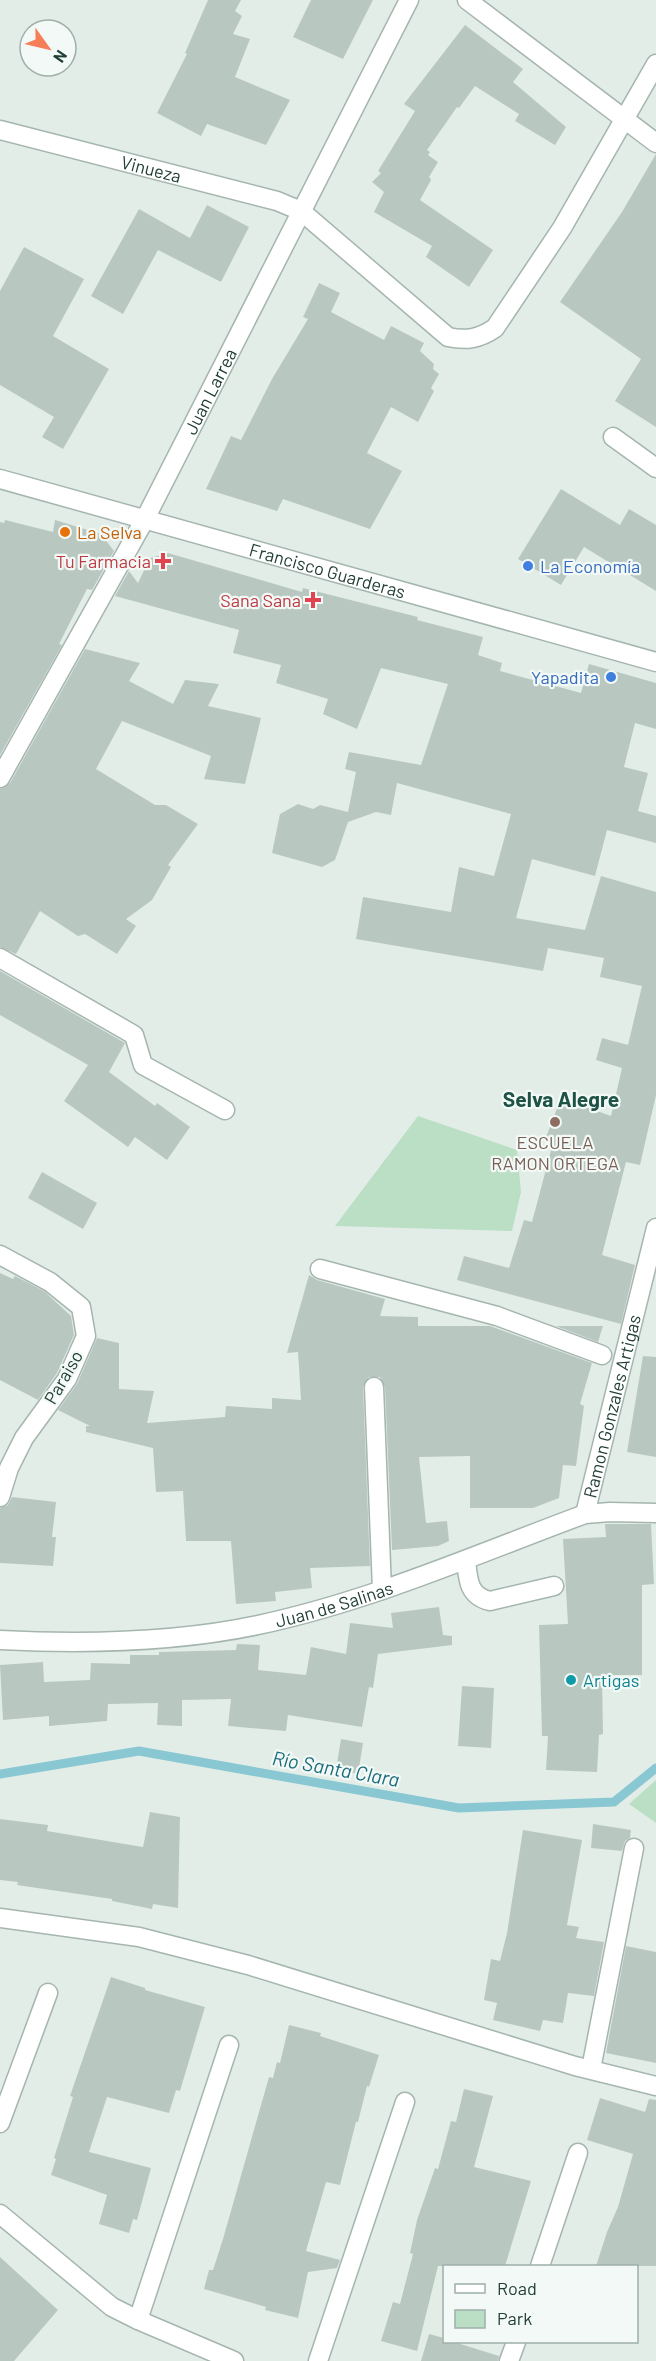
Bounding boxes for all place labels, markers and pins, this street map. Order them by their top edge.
place label: La Selva [77,521,142,543]
marker: La Selva [58,525,72,539]
place label: Tu Farmacia [56,550,151,572]
marker: Tu Farmacia [156,554,170,568]
place label: La Economía [540,555,640,577]
marker: La Economía [521,559,535,573]
place label: Sana Sana [220,589,301,611]
marker: Sana Sana [306,593,320,607]
place label: Yapadita [531,666,599,688]
marker: Yapadita [604,670,618,684]
marker: ESCUELA RAMON ORTEGA [548,1115,562,1129]
place label: ESCUELA RAMON ORTEGA [491,1131,619,1174]
place label: Artigas [583,1669,639,1691]
marker: Artigas [564,1673,578,1687]

